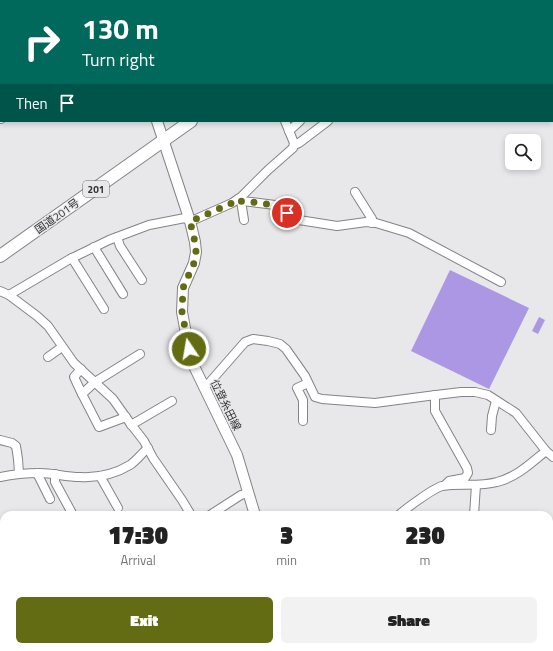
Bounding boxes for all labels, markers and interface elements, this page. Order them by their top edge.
text: 130 m [82,7,159,50]
icon: right [16,16,68,68]
text: Turn right [82,46,155,73]
text: Then [16,92,48,115]
icon: arrive [56,92,78,114]
map controls [505,134,541,170]
button: search [505,134,541,170]
road number: 201 [83,181,109,197]
street label: 国道201号 [31,195,83,237]
pin [270,196,304,230]
icon: arrive [276,202,298,224]
position arrow [168,328,210,370]
street label: 位登糸田線 [207,377,245,433]
text: 17:30 [108,517,168,553]
text: 3 [280,517,293,553]
text: 230 [405,517,445,553]
text: Arrival [120,550,156,570]
text: min [276,550,297,570]
text: m [419,550,430,570]
button: Exit [16,597,273,643]
button: Share [281,597,537,643]

